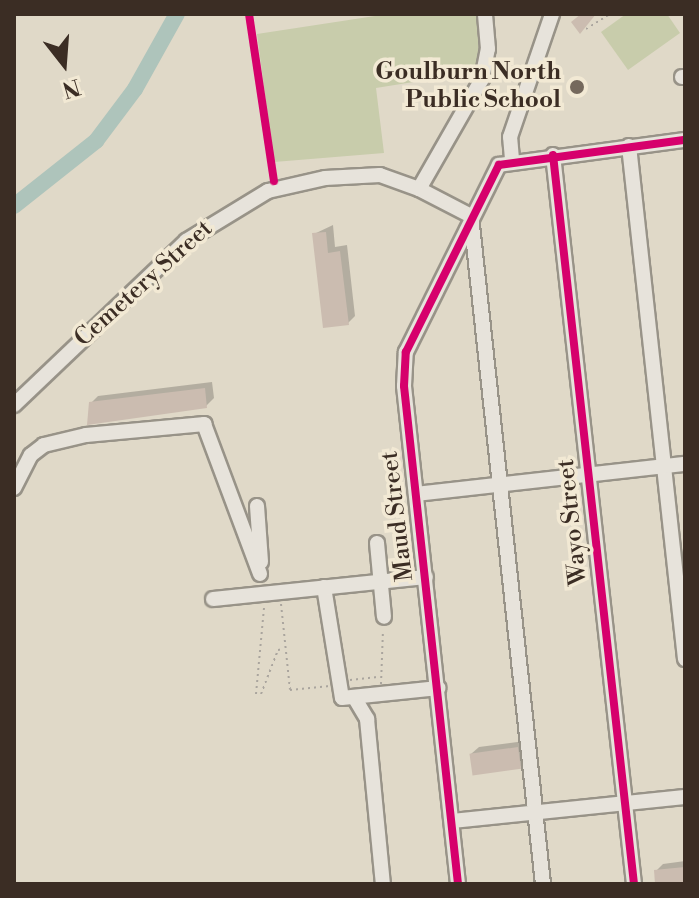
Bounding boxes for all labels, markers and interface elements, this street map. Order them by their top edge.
north arrow [24,24,104,104]
place label: Goulburn North Public School [375,59,561,115]
text: N [59,72,83,103]
marker: Goulburn North Public School [568,78,586,96]
street label: Cemetery Street [69,215,219,353]
street label: Maud Street [376,449,420,583]
street label: Wayo Street [552,457,594,587]

